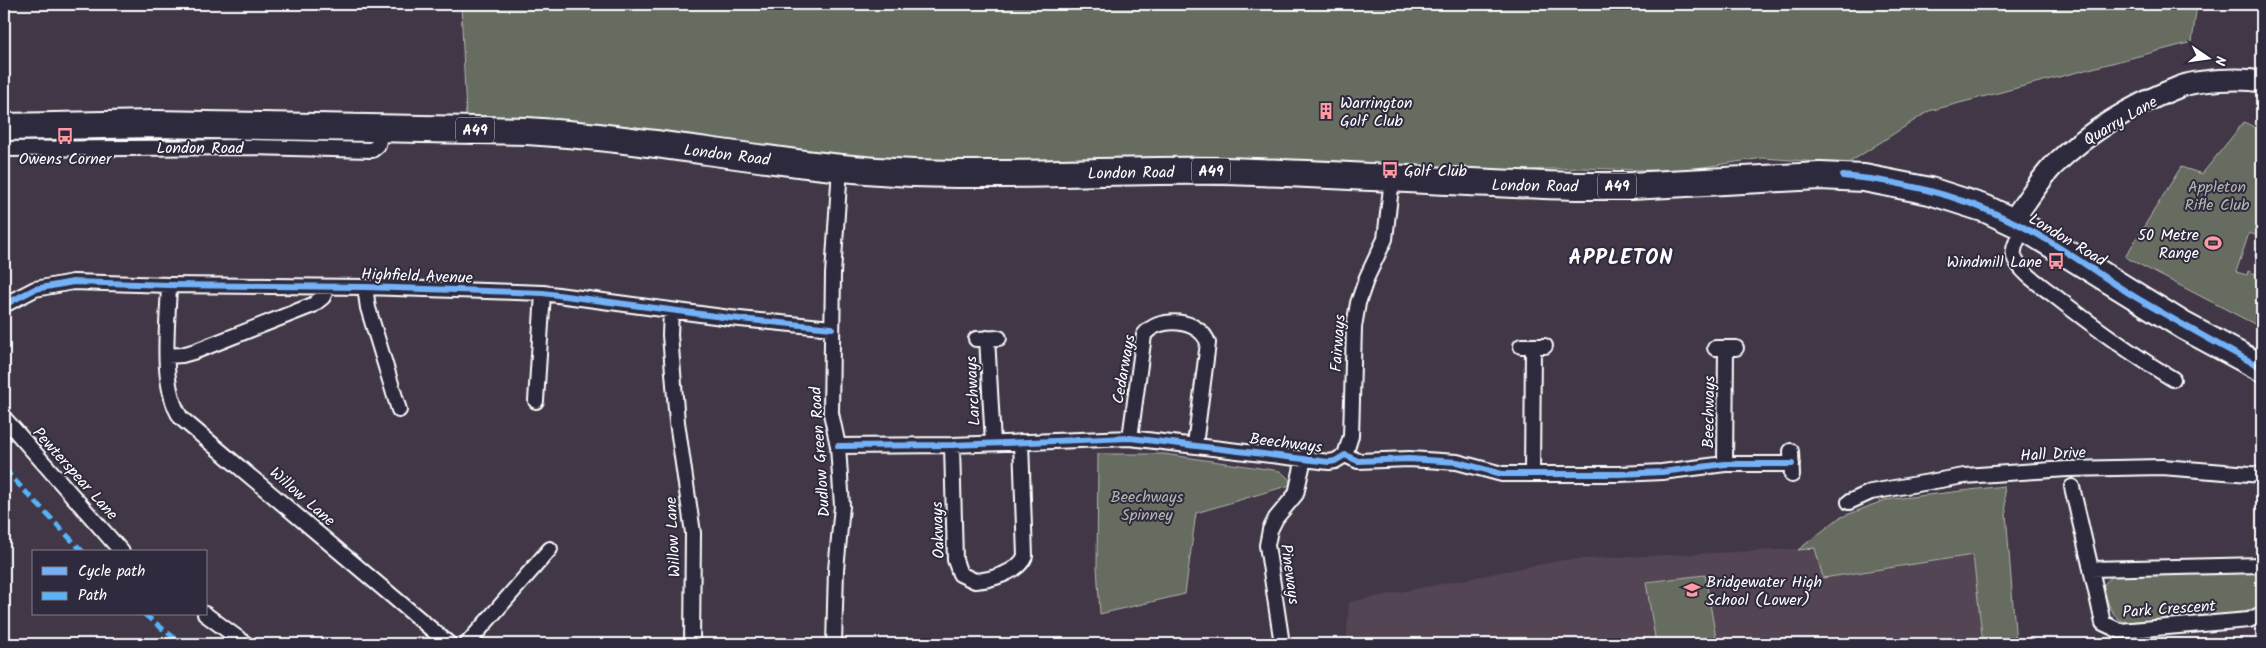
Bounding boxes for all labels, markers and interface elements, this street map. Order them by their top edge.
north arrow [2184,32,2234,82]
text: N [2208,54,2231,68]
street label: Quarry Lane [2079,90,2162,153]
place label: Warrington Golf Club [1340,91,1413,134]
building icon: Warrington Golf Club [1316,101,1336,121]
road number: A49 [456,118,494,142]
bus stop icon: Owens Corner [55,126,75,146]
street label: London Road [157,136,244,161]
street label: London Road [682,138,772,173]
place label: Owens Corner [19,147,113,172]
road number: A49 [1192,158,1230,184]
place label: Golf Club [1404,159,1468,184]
street label: London Road [1087,160,1176,187]
bus stop icon: Golf Club [1380,160,1400,180]
street label: London Road [1491,173,1580,200]
road number: A49 [1598,174,1636,198]
park label: Appleton Rifle Club [2184,175,2250,218]
street label: London Road [2024,207,2112,274]
place label: 50 Metre Range [2137,223,2199,266]
sports icon: 50 Metre Range [2203,233,2223,253]
district label: APPLETON [1569,242,1674,275]
place label: Windmill Lane [1946,250,2042,275]
bus stop icon: Windmill Lane [2046,251,2066,271]
street label: Highfield Avenue [361,262,473,291]
street label: Fairways [1324,313,1353,373]
street label: Cedarways [1106,332,1143,406]
street label: Larchways [959,355,988,426]
street label: Beechways [1696,375,1723,449]
street label: Dudlow Green Road [803,385,838,518]
street label: Pewterspear Lane [26,422,124,526]
street label: Beechways [1248,427,1324,460]
street label: Hall Drive [2020,440,2087,469]
street label: Willow Lane [263,461,341,533]
park label: Beechways Spinney [1111,485,1184,528]
street label: Willow Lane [659,496,688,578]
street label: Oakways [925,501,952,559]
street label: Pineways [1273,542,1306,606]
legend [32,550,208,616]
text: Cycle path [78,560,145,584]
place label: Bridgewater High School (Lower) [1706,570,1822,613]
school or university icon: Bridgewater High School (Lower) [1682,580,1702,600]
text: Path [78,584,107,608]
street label: Park Crescent [2122,594,2217,625]

